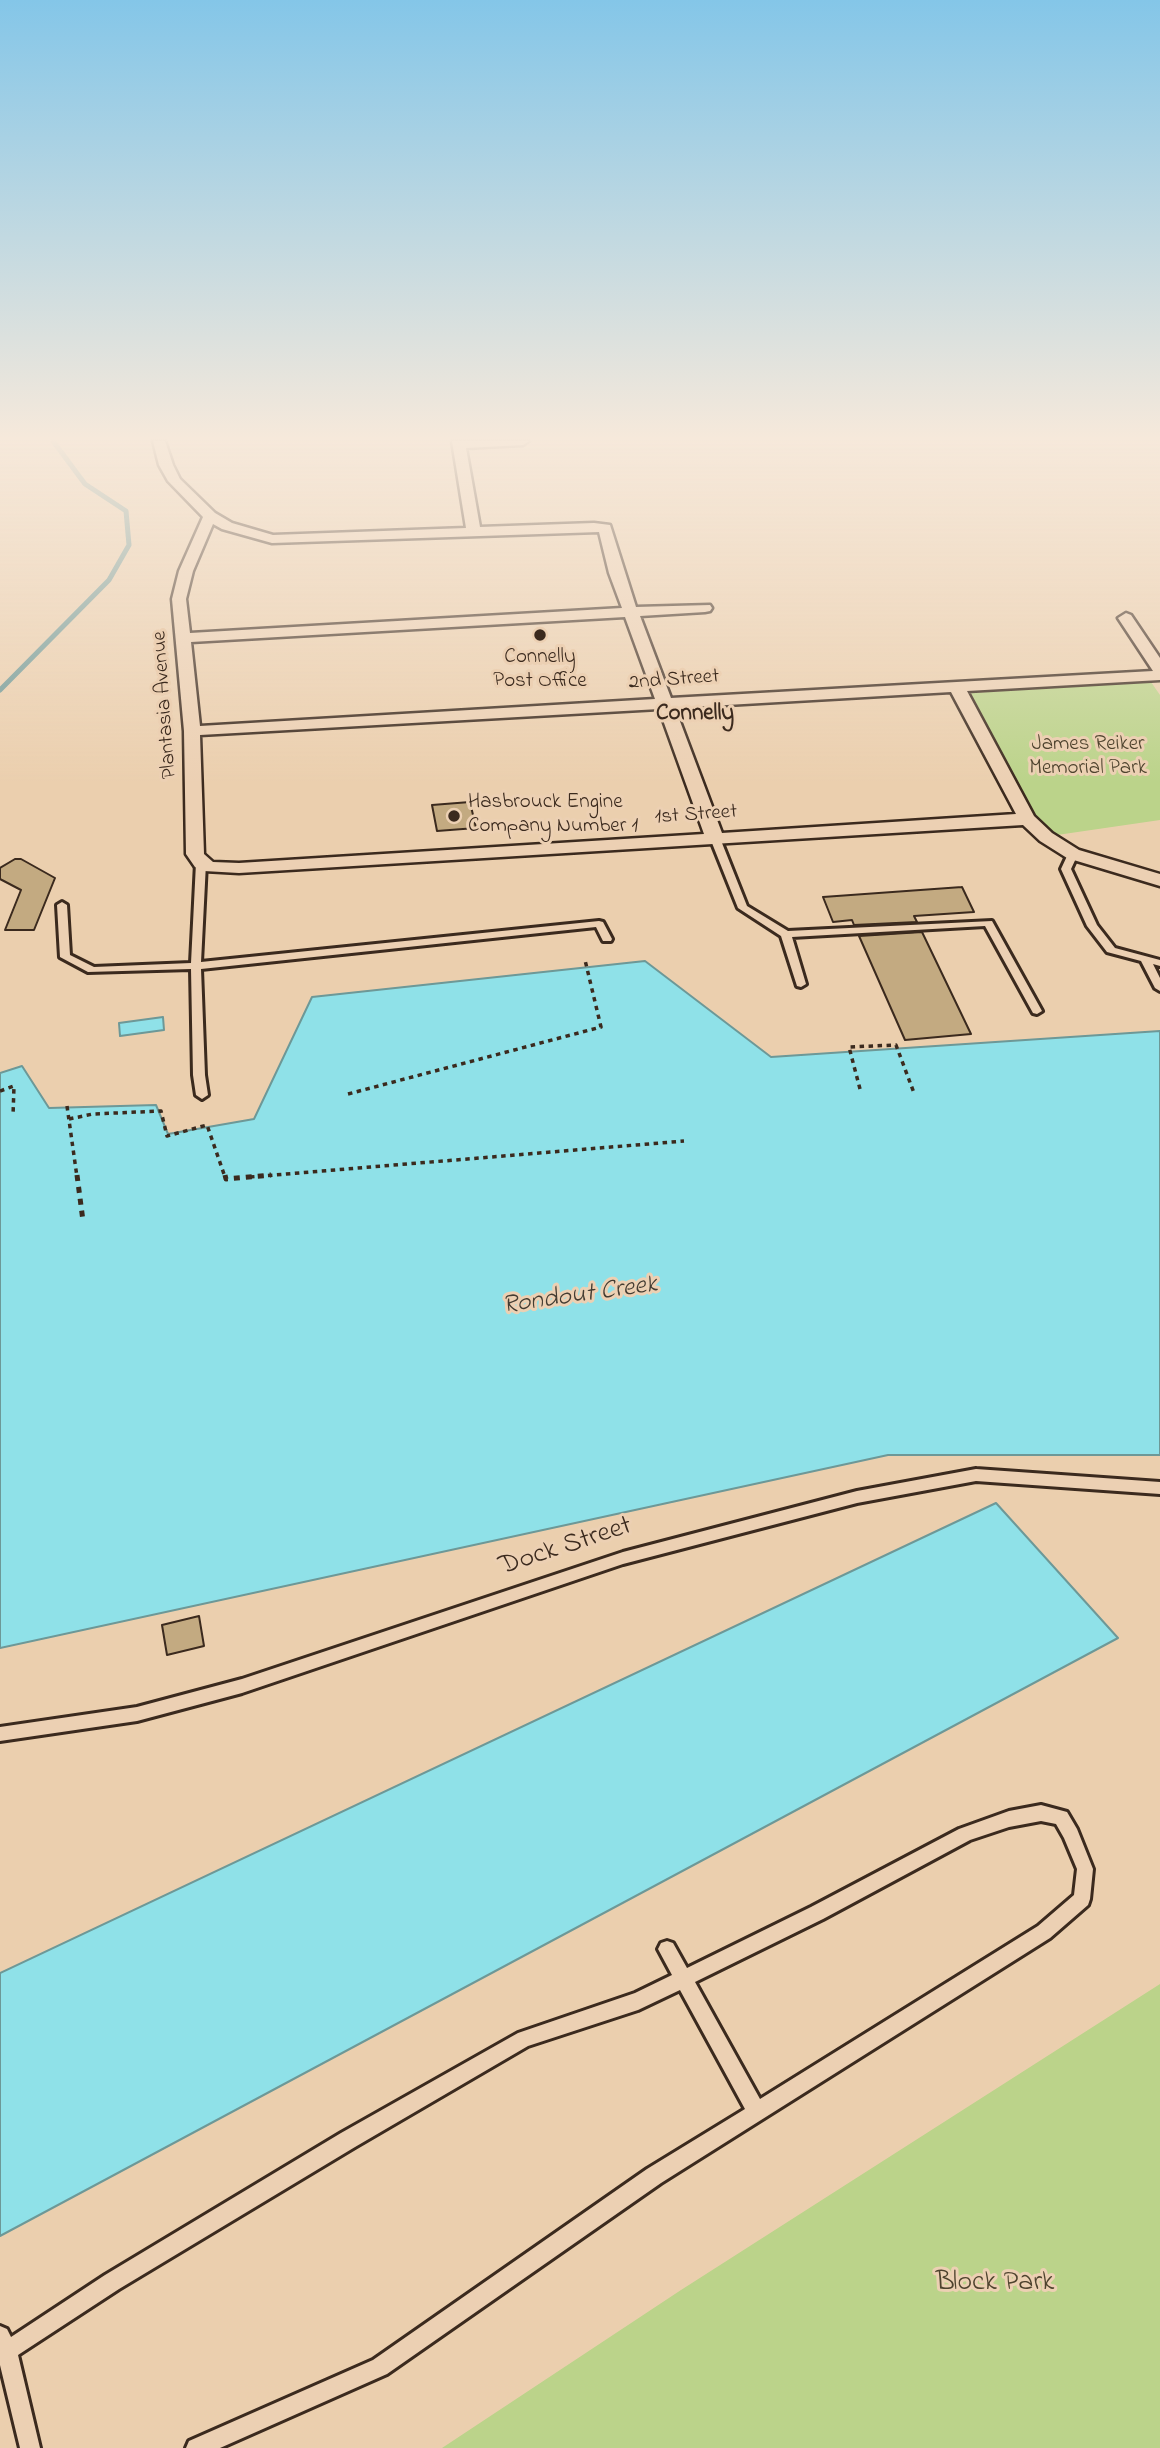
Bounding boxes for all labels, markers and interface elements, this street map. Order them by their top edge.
marker: Connelly Post Office [532,627,548,643]
street label: Plantasia Avenue [148,630,184,780]
place label: Connelly Post Office [493,646,587,696]
street label: 2nd Street [628,665,720,697]
district label: Connelly [656,701,734,729]
park label: James Reiker Memorial Park [1029,733,1147,783]
place label: Hasbrouck Engine Company Number 1 [468,791,638,841]
street label: 1st Street [654,801,738,831]
marker: Hasbrouck Engine Company Number 1 [446,808,462,824]
water label: Rondout Creek [501,1271,659,1323]
street label: Dock Street [495,1511,637,1585]
park label: Block Park [936,2267,1054,2301]

